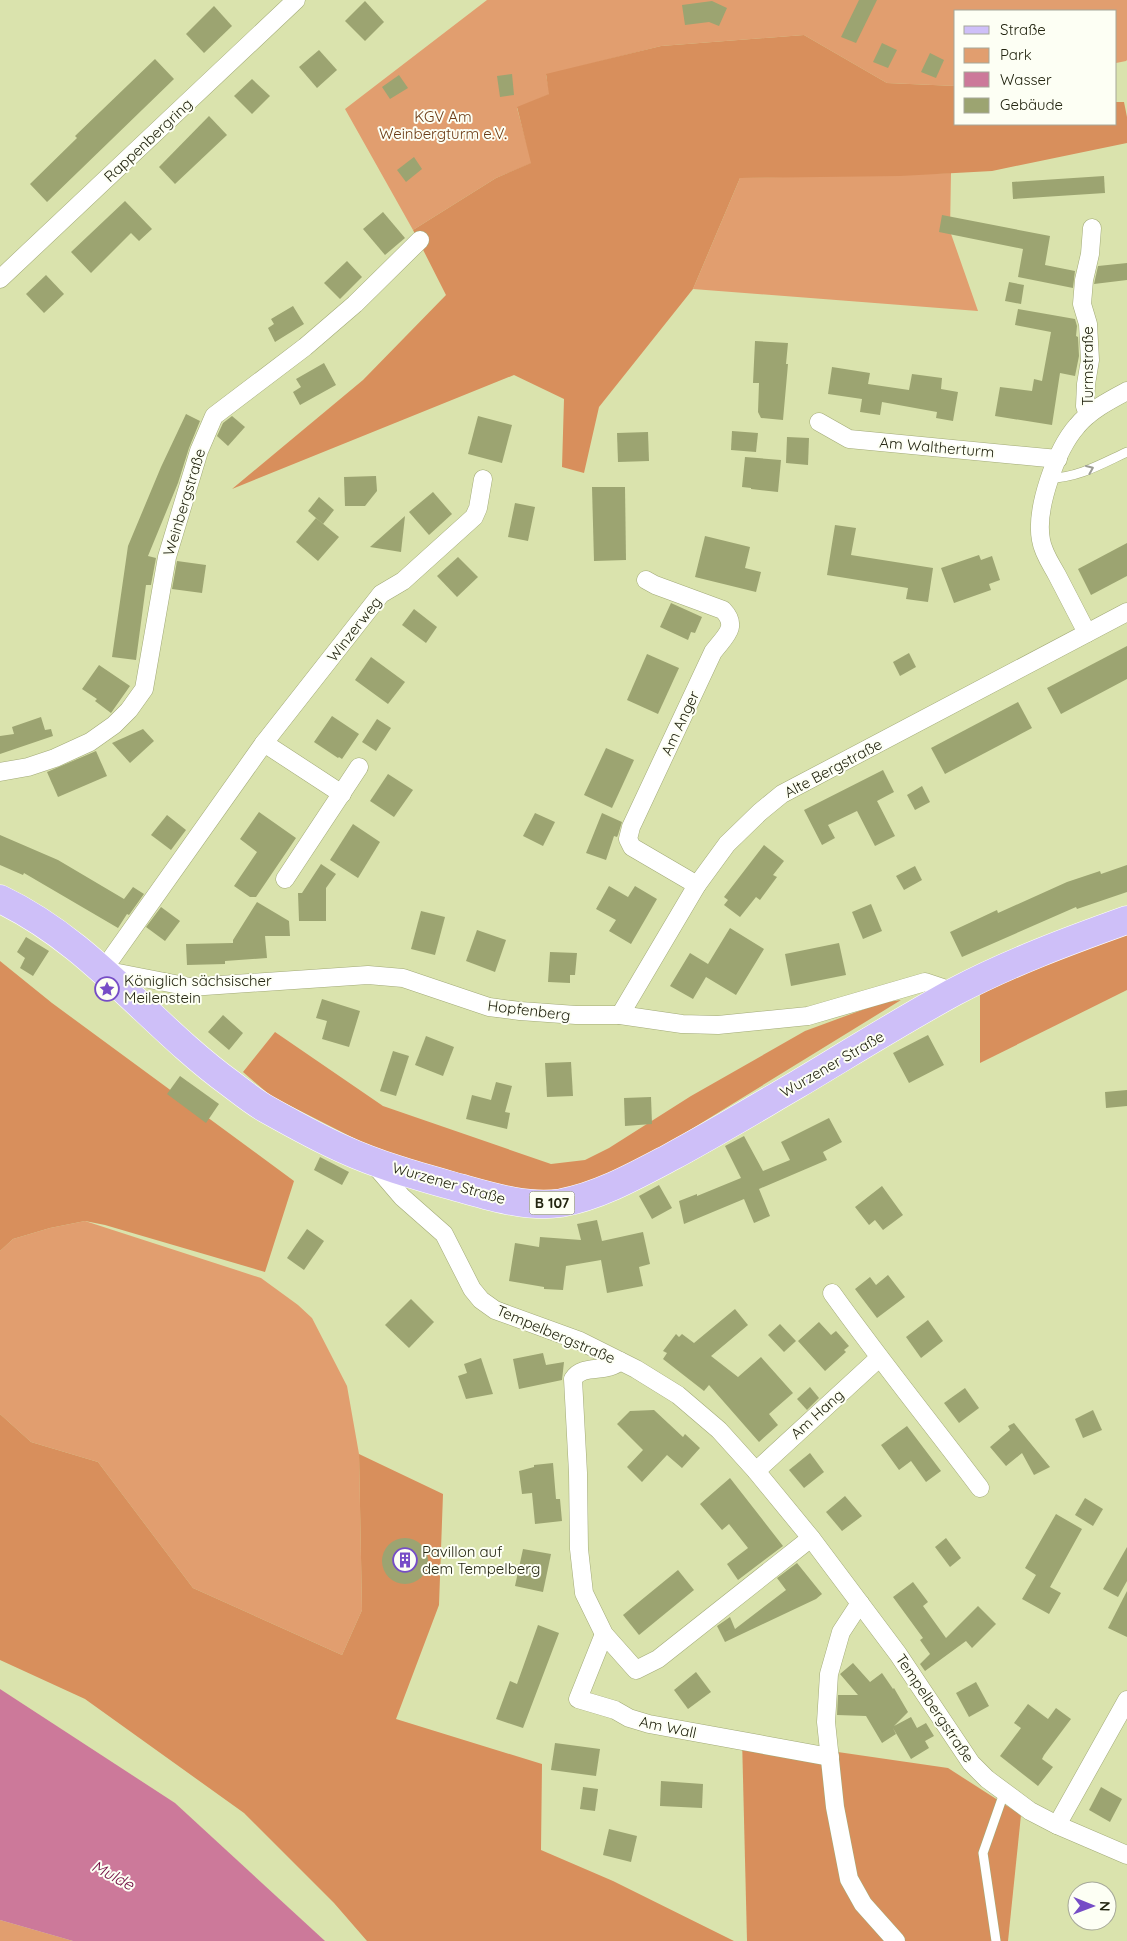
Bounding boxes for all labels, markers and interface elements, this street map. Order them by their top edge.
legend [954,10,1117,125]
text: Straße [1000,20,1046,39]
text: Park [1000,45,1032,64]
text: Wasser [1000,70,1052,89]
street label: Rappenbergring [100,94,196,186]
text: Gebäude [1000,95,1063,114]
park label: KGV Am Weinbergturm e.V. [379,107,507,143]
street label: Turmstraße [1078,326,1097,406]
street label: Am Waltherturm [879,433,995,461]
street label: Weinbergstraße [159,446,209,558]
one-way arrow [1085,464,1094,475]
street label: Winzerweg [323,593,385,665]
street label: Am Anger [657,687,703,758]
street label: Alte Bergstraße [781,734,885,802]
place label: Königlich sächsischer Meilenstein [124,971,272,1007]
place icon: Königlich sächsischer Meilenstein [94,976,120,1002]
street label: Hopfenberg [486,995,572,1025]
street label: Wurzener Straße [777,1027,887,1101]
street label: Wurzener Straße [390,1158,508,1208]
road number: B 107 [530,1192,574,1214]
street label: Tempelbergstraße [494,1300,618,1368]
street label: Am Hang [786,1385,848,1443]
place label: Pavillon auf dem Tempelberg [422,1542,540,1578]
building icon: Pavillon auf dem Tempelberg [392,1547,418,1573]
street label: Tempelbergstraße [892,1650,978,1766]
street label: Am Wall [638,1712,698,1742]
water label: Mulde [89,1856,138,1895]
north arrow [1067,1881,1117,1931]
text: N [1096,1901,1114,1912]

